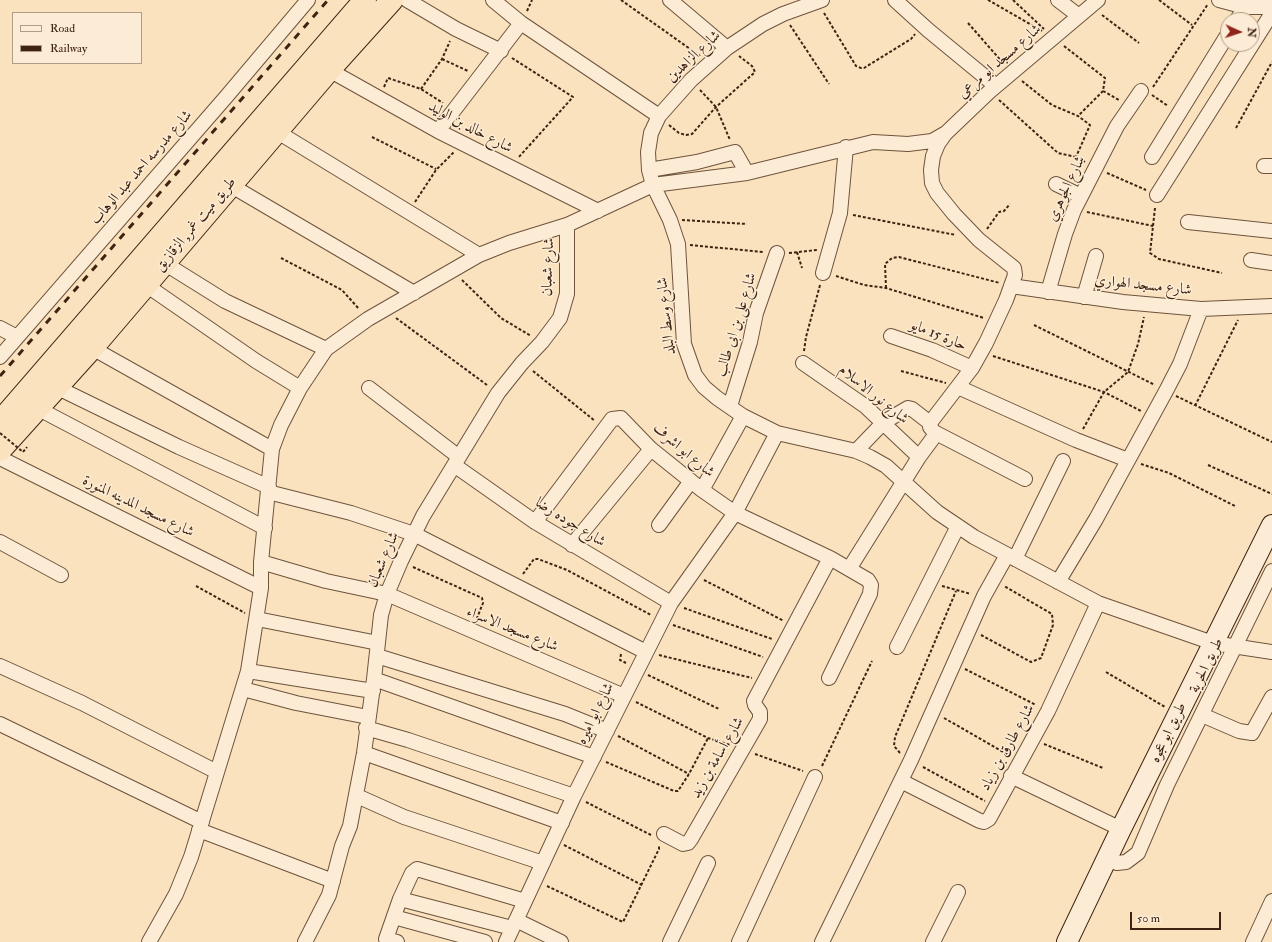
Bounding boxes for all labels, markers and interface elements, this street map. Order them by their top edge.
legend [12,12,142,64]
north arrow [1220,12,1260,52]
text: Road [50,21,75,36]
street label: شارع مسجد ابو مرعي [955,21,1045,103]
street label: شارع الزاهدين [663,27,725,87]
text: N [1245,27,1258,38]
text: Railway [50,41,87,56]
street label: شارع خالد بن الوليد [425,98,515,158]
street label: شارع مدرسه احمد عبد الوهاب [87,107,197,229]
street label: شارع الجوهري [1044,153,1090,225]
street label: طريق ميت غمر, الزقازيق [151,174,241,276]
street label: شارع شعبان [539,237,559,297]
street label: شارع على بن ابى طالب [713,271,761,379]
street label: شارع مسجد الهواري [1093,272,1193,300]
street label: شارع وسط البلد [654,276,680,356]
street label: حارة 15 مايو [907,317,969,355]
street label: شارع نور الاسلام [834,361,912,429]
street label: شارع ابو اشرف [648,420,718,482]
street label: شارع مسجد المدينه المنورة [79,472,197,542]
street label: شارع جوده رضا [532,494,608,552]
street label: شارع شعبان [364,529,404,591]
street label: شارع مسجد الاسراء [464,603,560,657]
street label: طريق الحرية [1186,636,1228,696]
street label: شارع ابو اميره [573,680,619,748]
street label: طريق ابو عجوه [1147,700,1191,766]
street label: شارع طارق بن زياد [977,702,1039,794]
street label: شارع أسامة بن زيد [688,714,748,802]
scale bar [1132,904,1223,930]
text: 50 m [1137,911,1160,926]

